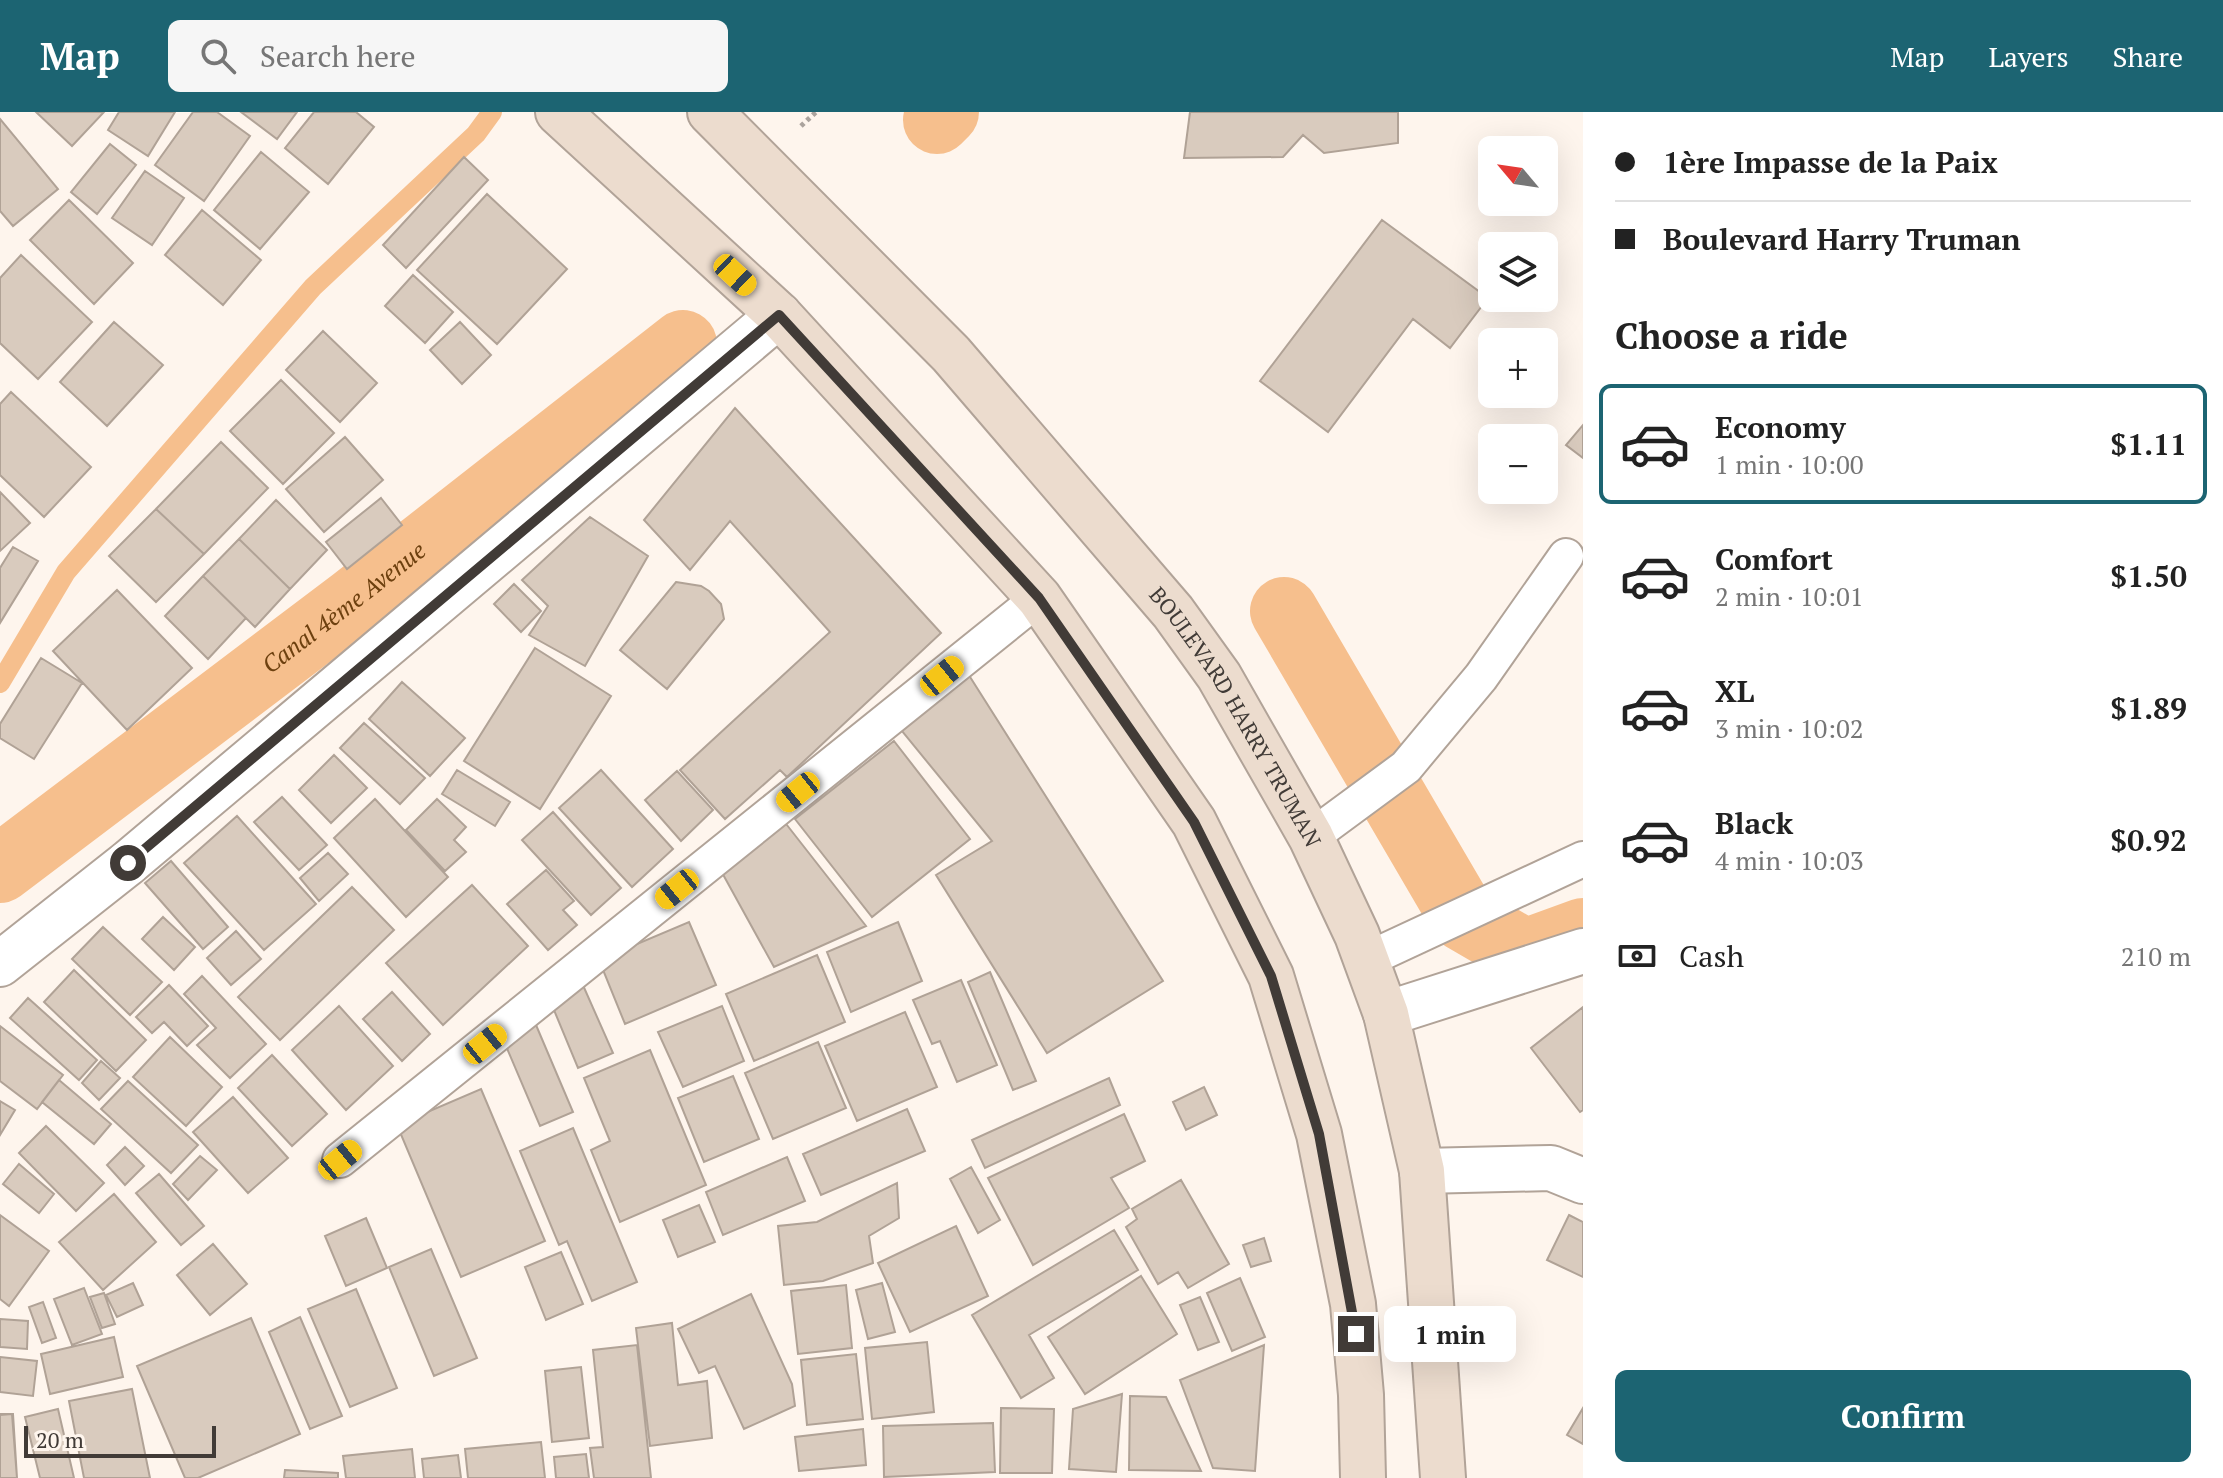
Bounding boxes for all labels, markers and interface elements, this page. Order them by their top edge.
search box [168,20,728,92]
text: Map [40,31,120,81]
icon: search [196,34,240,78]
text: Search here [260,36,416,76]
text: Map [1890,38,1944,75]
text: Layers [1988,38,2069,75]
text: Share [2113,38,2183,75]
north arrow [1478,136,1558,216]
map controls [1478,136,1558,504]
text: 1ère Impasse de la Paix [1663,142,1998,182]
text: Boulevard Harry Truman [1663,219,2021,259]
button: layers [1478,232,1558,312]
car [709,250,761,300]
text: Choose a ride [1615,312,1848,359]
button: + [1478,328,1558,408]
text: Economy [1715,407,1846,447]
icon: car [1619,408,1691,480]
button: − [1478,424,1558,504]
text: $1.11 [2110,424,2187,464]
text: 1 min · 10:00 [1715,447,1864,481]
water label: Canal 4ème Avenue [255,534,432,680]
text: Comfort [1715,539,1833,579]
icon: car [1619,540,1691,612]
text: $1.50 [2110,556,2187,596]
text: 2 min · 10:01 [1715,579,1864,613]
street label: BOULEVARD HARRY TRUMAN [1143,580,1328,851]
car [916,652,968,700]
text: XL [1715,671,1754,711]
icon: car [1619,672,1691,744]
text: $1.89 [2110,688,2187,728]
text: 3 min · 10:02 [1715,711,1864,745]
car [772,768,824,816]
text: Black [1715,803,1793,843]
icon: car [1619,804,1691,876]
text: $0.92 [2110,820,2187,860]
text: 4 min · 10:03 [1715,843,1864,877]
route start [110,845,146,881]
car [651,865,703,913]
icon: cash [1615,934,1659,978]
text: Cash [1679,936,1744,976]
text: 210 m [2121,939,2191,973]
car [459,1020,511,1068]
car [314,1136,366,1184]
callout: 1 min [1384,1306,1516,1362]
route end [1338,1316,1374,1352]
text: 1 min [1414,1317,1486,1351]
button: Confirm [1615,1370,2191,1462]
scale bar [24,1422,216,1458]
text: 20 m [36,1425,84,1454]

